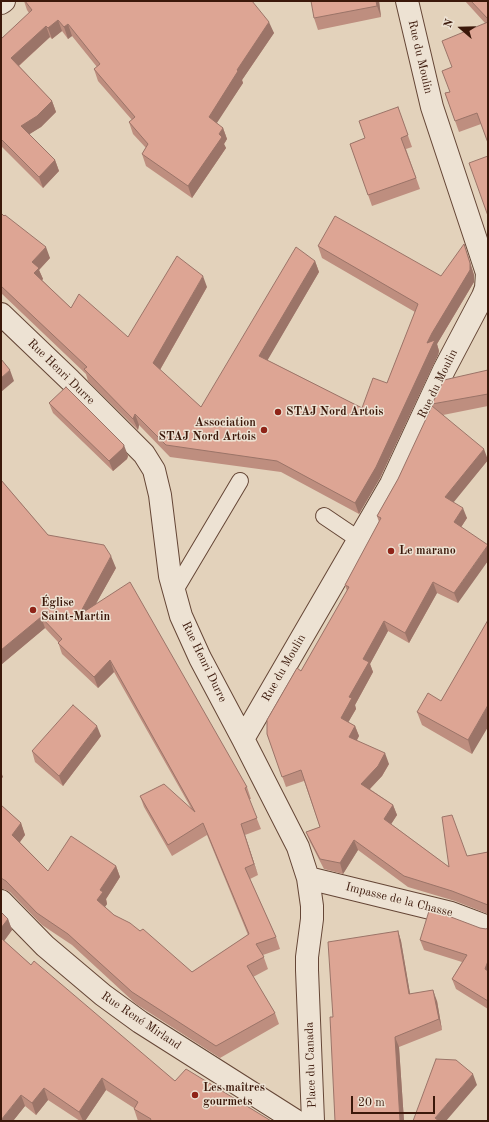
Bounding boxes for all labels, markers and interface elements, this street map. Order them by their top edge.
north arrow [441,8,481,48]
text: N [443,18,456,30]
street label: Rue du Moulin [405,19,435,95]
street label: Rue Henri Durre [24,336,98,408]
street label: Rue du Moulin [415,347,461,421]
place label: STAJ Nord Artois [286,405,383,419]
marker: STAJ Nord Artois [273,407,283,417]
place label: Association STAJ Nord Artois [159,416,256,444]
marker: Association STAJ Nord Artois [259,425,269,435]
place label: Le marano [399,544,456,558]
marker: Le marano [386,546,396,556]
place label: Église Saint-Martin [41,596,110,624]
marker: Église Saint-Martin [28,605,38,615]
street label: Rue Henri Durre [178,619,230,705]
street label: Rue du Moulin [259,632,309,704]
street label: Impasse de la Chasse [344,880,454,920]
street label: Rue René Mirland [98,989,184,1053]
street label: Place du Canada [302,1022,320,1108]
place label: Les maîtres gourmets [203,1081,265,1109]
scale bar [353,1088,437,1114]
marker: Les maîtres gourmets [190,1090,200,1100]
text: 20 m [358,1097,385,1109]

